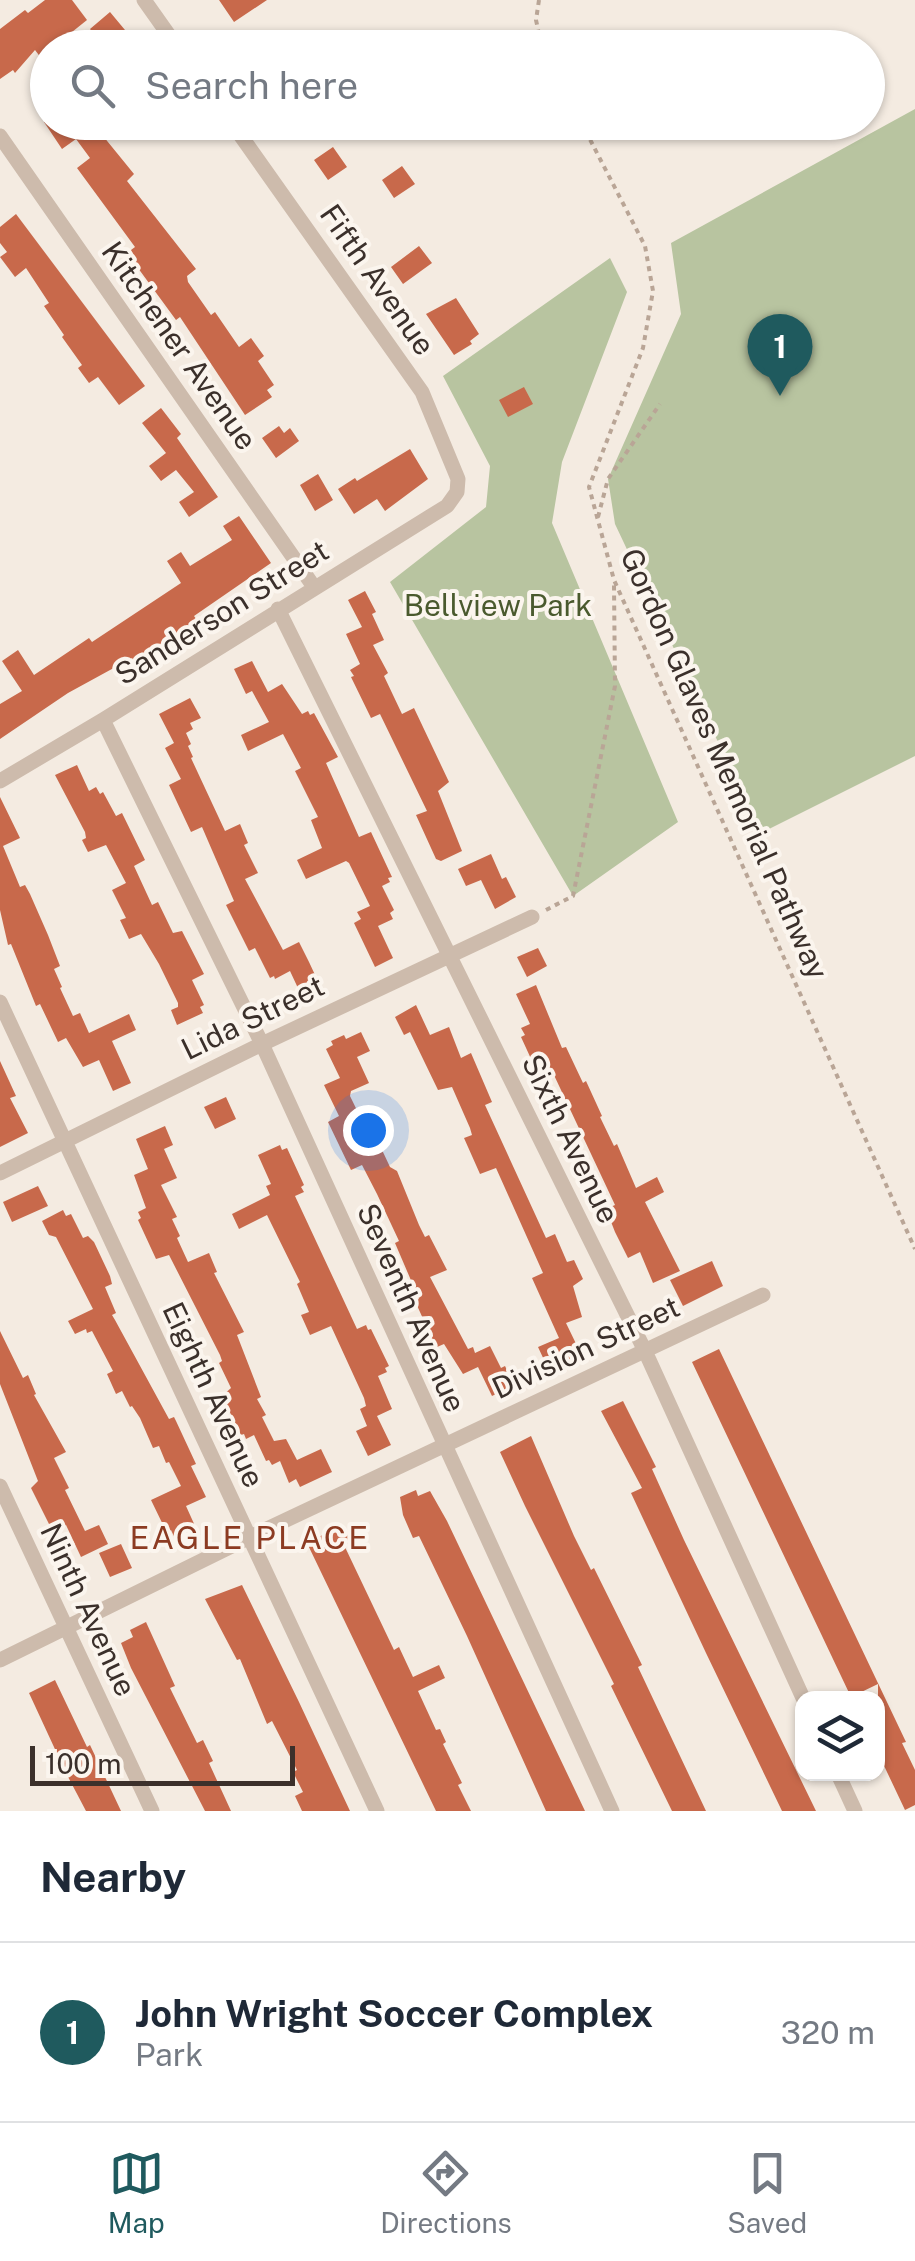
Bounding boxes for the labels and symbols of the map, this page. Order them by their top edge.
street label: Fifth Avenue [313,197,443,362]
street label: Kitchener Avenue [95,234,265,456]
pin: 1 [748,314,812,396]
street label: Sanderson Street [108,532,335,692]
street label: Gordon Glaves Memorial Pathway [613,543,836,985]
park label: Bellview Park [404,587,592,623]
street label: Lida Street [175,967,330,1067]
street label: Sixth Avenue [515,1048,627,1229]
your location [343,1105,394,1156]
street label: Seventh Avenue [350,1198,474,1417]
street label: Division Street [486,1288,685,1406]
street label: Eighth Avenue [155,1296,273,1493]
street label: Ninth Avenue [33,1518,145,1702]
district label: EAGLE PLACE [129,1519,371,1556]
scale bar [30,1741,295,1786]

